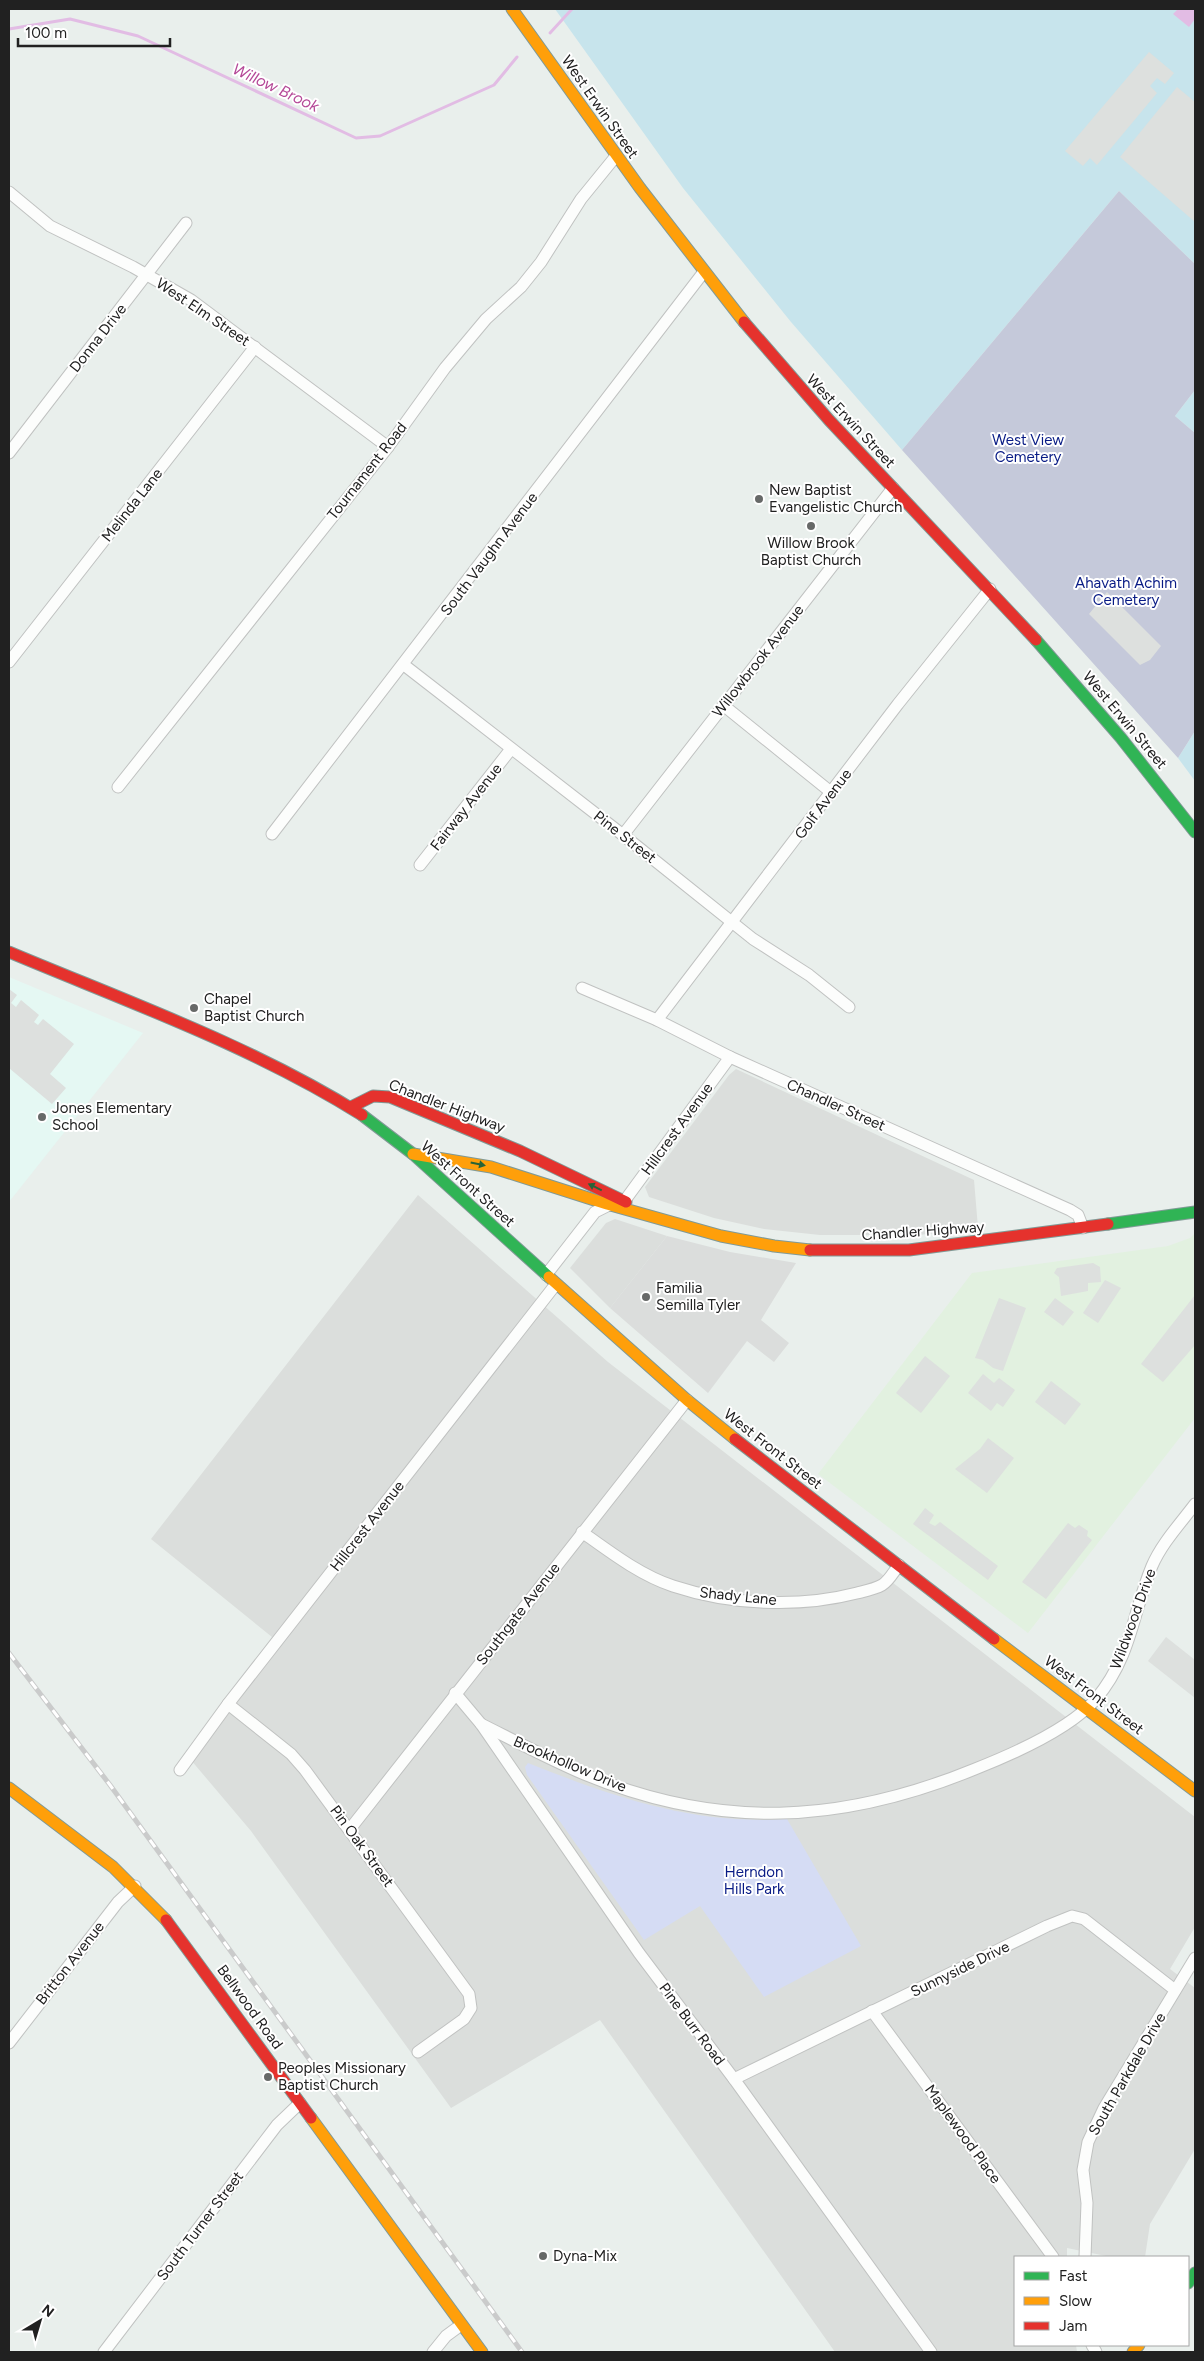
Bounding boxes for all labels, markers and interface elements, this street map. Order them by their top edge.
scale bar [18,15,170,47]
text: 100 m [25,24,67,42]
street label: West Erwin Street [558,52,642,162]
water label: Willow Brook [229,59,323,116]
street label: West Elm Street [153,274,253,350]
street label: Donna Drive [66,300,130,376]
street label: West Erwin Street [803,370,899,472]
street label: Tournament Road [323,419,411,523]
park label: West View Cemetery [992,431,1064,466]
street label: Melinda Lane [98,465,166,545]
place label: New Baptist Evangelistic Church [769,481,902,516]
street label: South Vaughn Avenue [437,489,541,619]
marker: New Baptist Evangelistic Church [753,493,765,505]
marker: Willow Brook Baptist Church [805,520,817,532]
place label: Willow Brook Baptist Church [761,534,861,569]
park label: Ahavath Achim Cemetery [1075,574,1177,609]
street label: Willowbrook Avenue [709,601,807,721]
street label: West Erwin Street [1079,668,1171,773]
street label: Fairway Avenue [426,760,506,854]
street label: Golf Avenue [791,765,855,843]
street label: Pine Street [590,807,660,867]
place label: Chapel Baptist Church [204,990,304,1025]
marker: Chapel Baptist Church [188,1002,200,1014]
street label: Chandler Street [784,1075,888,1135]
street label: Chandler Highway [386,1076,508,1136]
street label: Hillcrest Avenue [637,1079,717,1179]
place label: Jones Elementary School [52,1099,172,1134]
marker: Jones Elementary School [36,1111,48,1123]
street label: West Front Street [417,1137,519,1231]
one-way arrow [471,1160,486,1168]
one-way arrow [588,1183,602,1191]
street label: Chandler Highway [861,1218,985,1244]
place label: Familia Semilla Tyler [656,1279,740,1314]
marker: Familia Semilla Tyler [640,1291,652,1303]
street label: West Front Street [720,1405,826,1493]
street label: Hillcrest Avenue [326,1477,408,1575]
street label: Southgate Avenue [472,1559,564,1669]
street label: Wildwood Drive [1106,1566,1160,1672]
street label: Shady Lane [698,1583,778,1609]
street label: West Front Street [1041,1652,1148,1738]
street label: Brookhollow Drive [511,1732,629,1796]
street label: Pin Oak Street [326,1802,398,1891]
park label: Herndon Hills Park [724,1863,785,1898]
street label: Britton Avenue [32,1918,108,2008]
street label: Sunnyside Drive [908,1937,1012,2001]
street label: Bellwood Road [213,1961,287,2053]
street label: Pine Burr Road [655,1979,729,2069]
street label: South Parkdale Drive [1085,2009,1169,2139]
place label: Peoples Missionary Baptist Church [278,2059,406,2094]
marker: Peoples Missionary Baptist Church [262,2071,274,2083]
street label: Maplewood Place [921,2081,1005,2187]
street label: South Turner Street [153,2167,247,2284]
place label: Dyna-Mix [553,2247,617,2265]
marker: Dyna-Mix [537,2250,549,2262]
legend [1014,2256,1189,2346]
text: Fast [1059,2267,1088,2285]
text: Slow [1059,2292,1092,2310]
north arrow [15,2296,65,2346]
text: N [38,2301,57,2321]
text: Jam [1059,2317,1087,2335]

